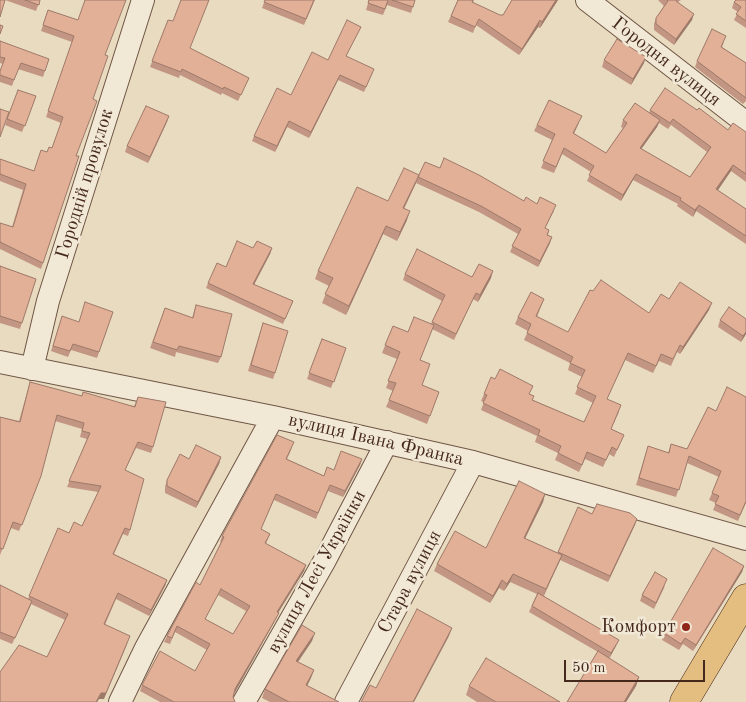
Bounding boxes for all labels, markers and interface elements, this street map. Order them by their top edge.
street label: Городня вулиця [607,12,725,112]
street label: Городній провулок [51,106,119,262]
street label: вулиця Івана Франка [286,409,466,471]
street label: вулиця Лесі Українки [263,486,371,658]
street label: Стара вулиця [373,526,447,638]
place label: Комфорт [601,616,676,638]
marker: Комфорт [680,621,692,633]
scale bar [566,650,707,682]
text: 50 m [572,661,606,676]

